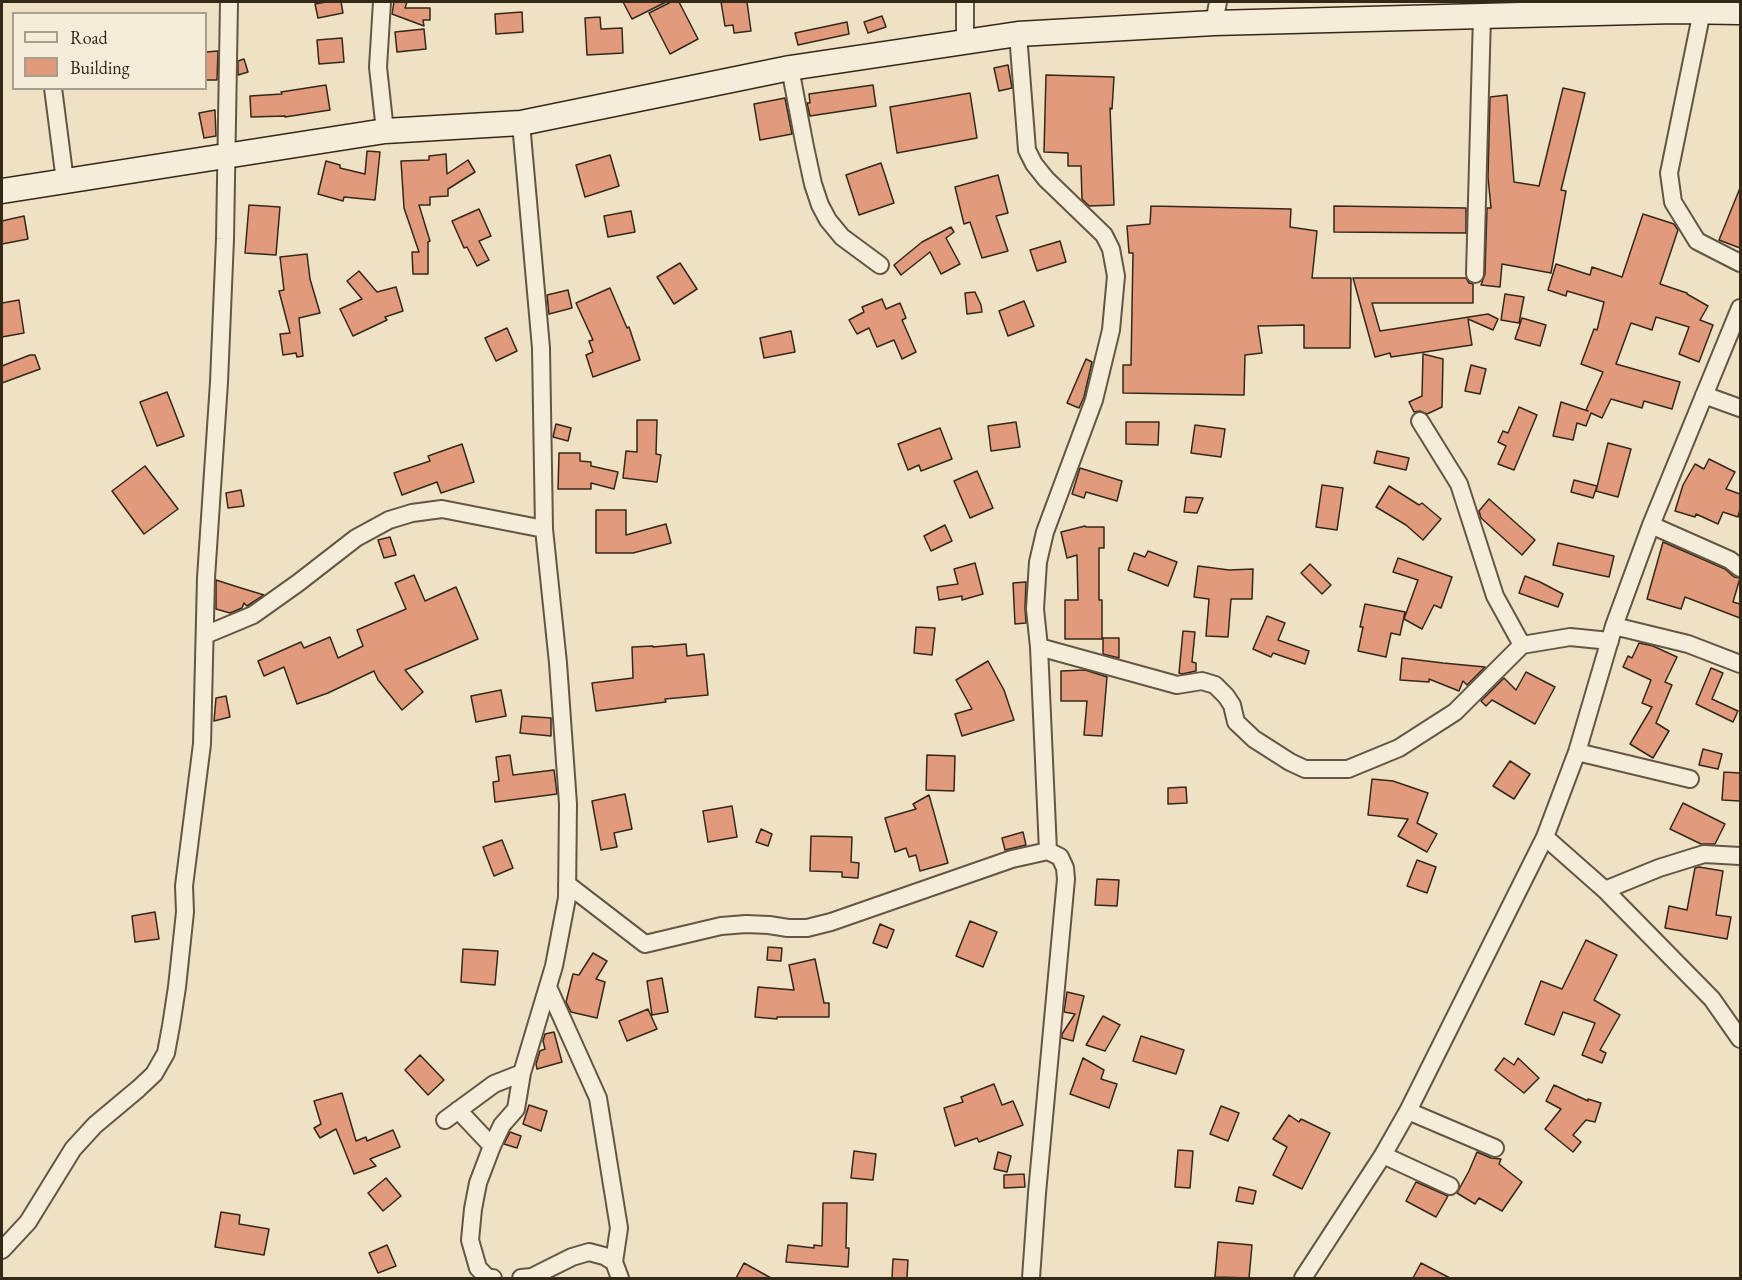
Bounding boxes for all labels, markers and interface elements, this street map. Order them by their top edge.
legend [12,12,207,90]
text: Road [70,26,108,49]
text: Building [70,56,130,79]

